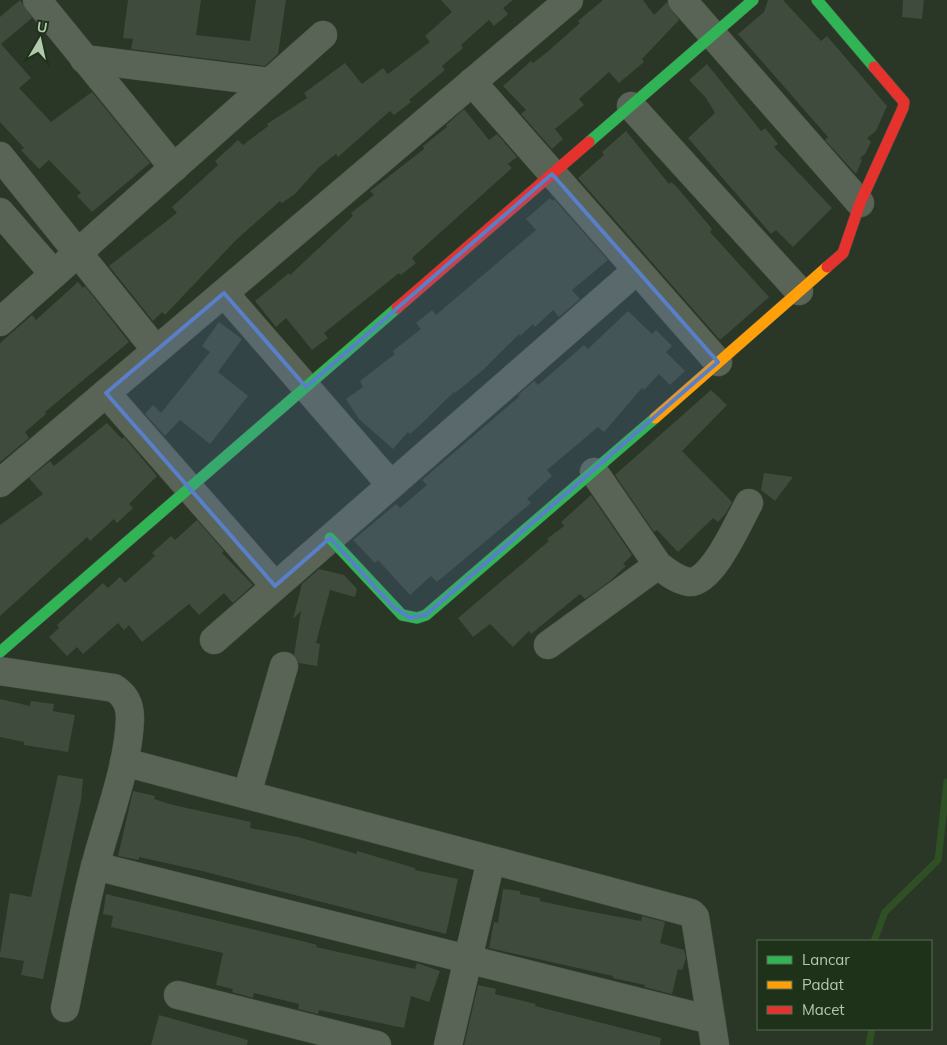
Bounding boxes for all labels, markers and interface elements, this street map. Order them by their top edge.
north arrow [15,15,65,65]
text: U [36,17,49,37]
legend [757,940,932,1030]
text: Lancar [802,950,850,969]
text: Padat [802,975,844,994]
text: Macet [802,1000,845,1019]

